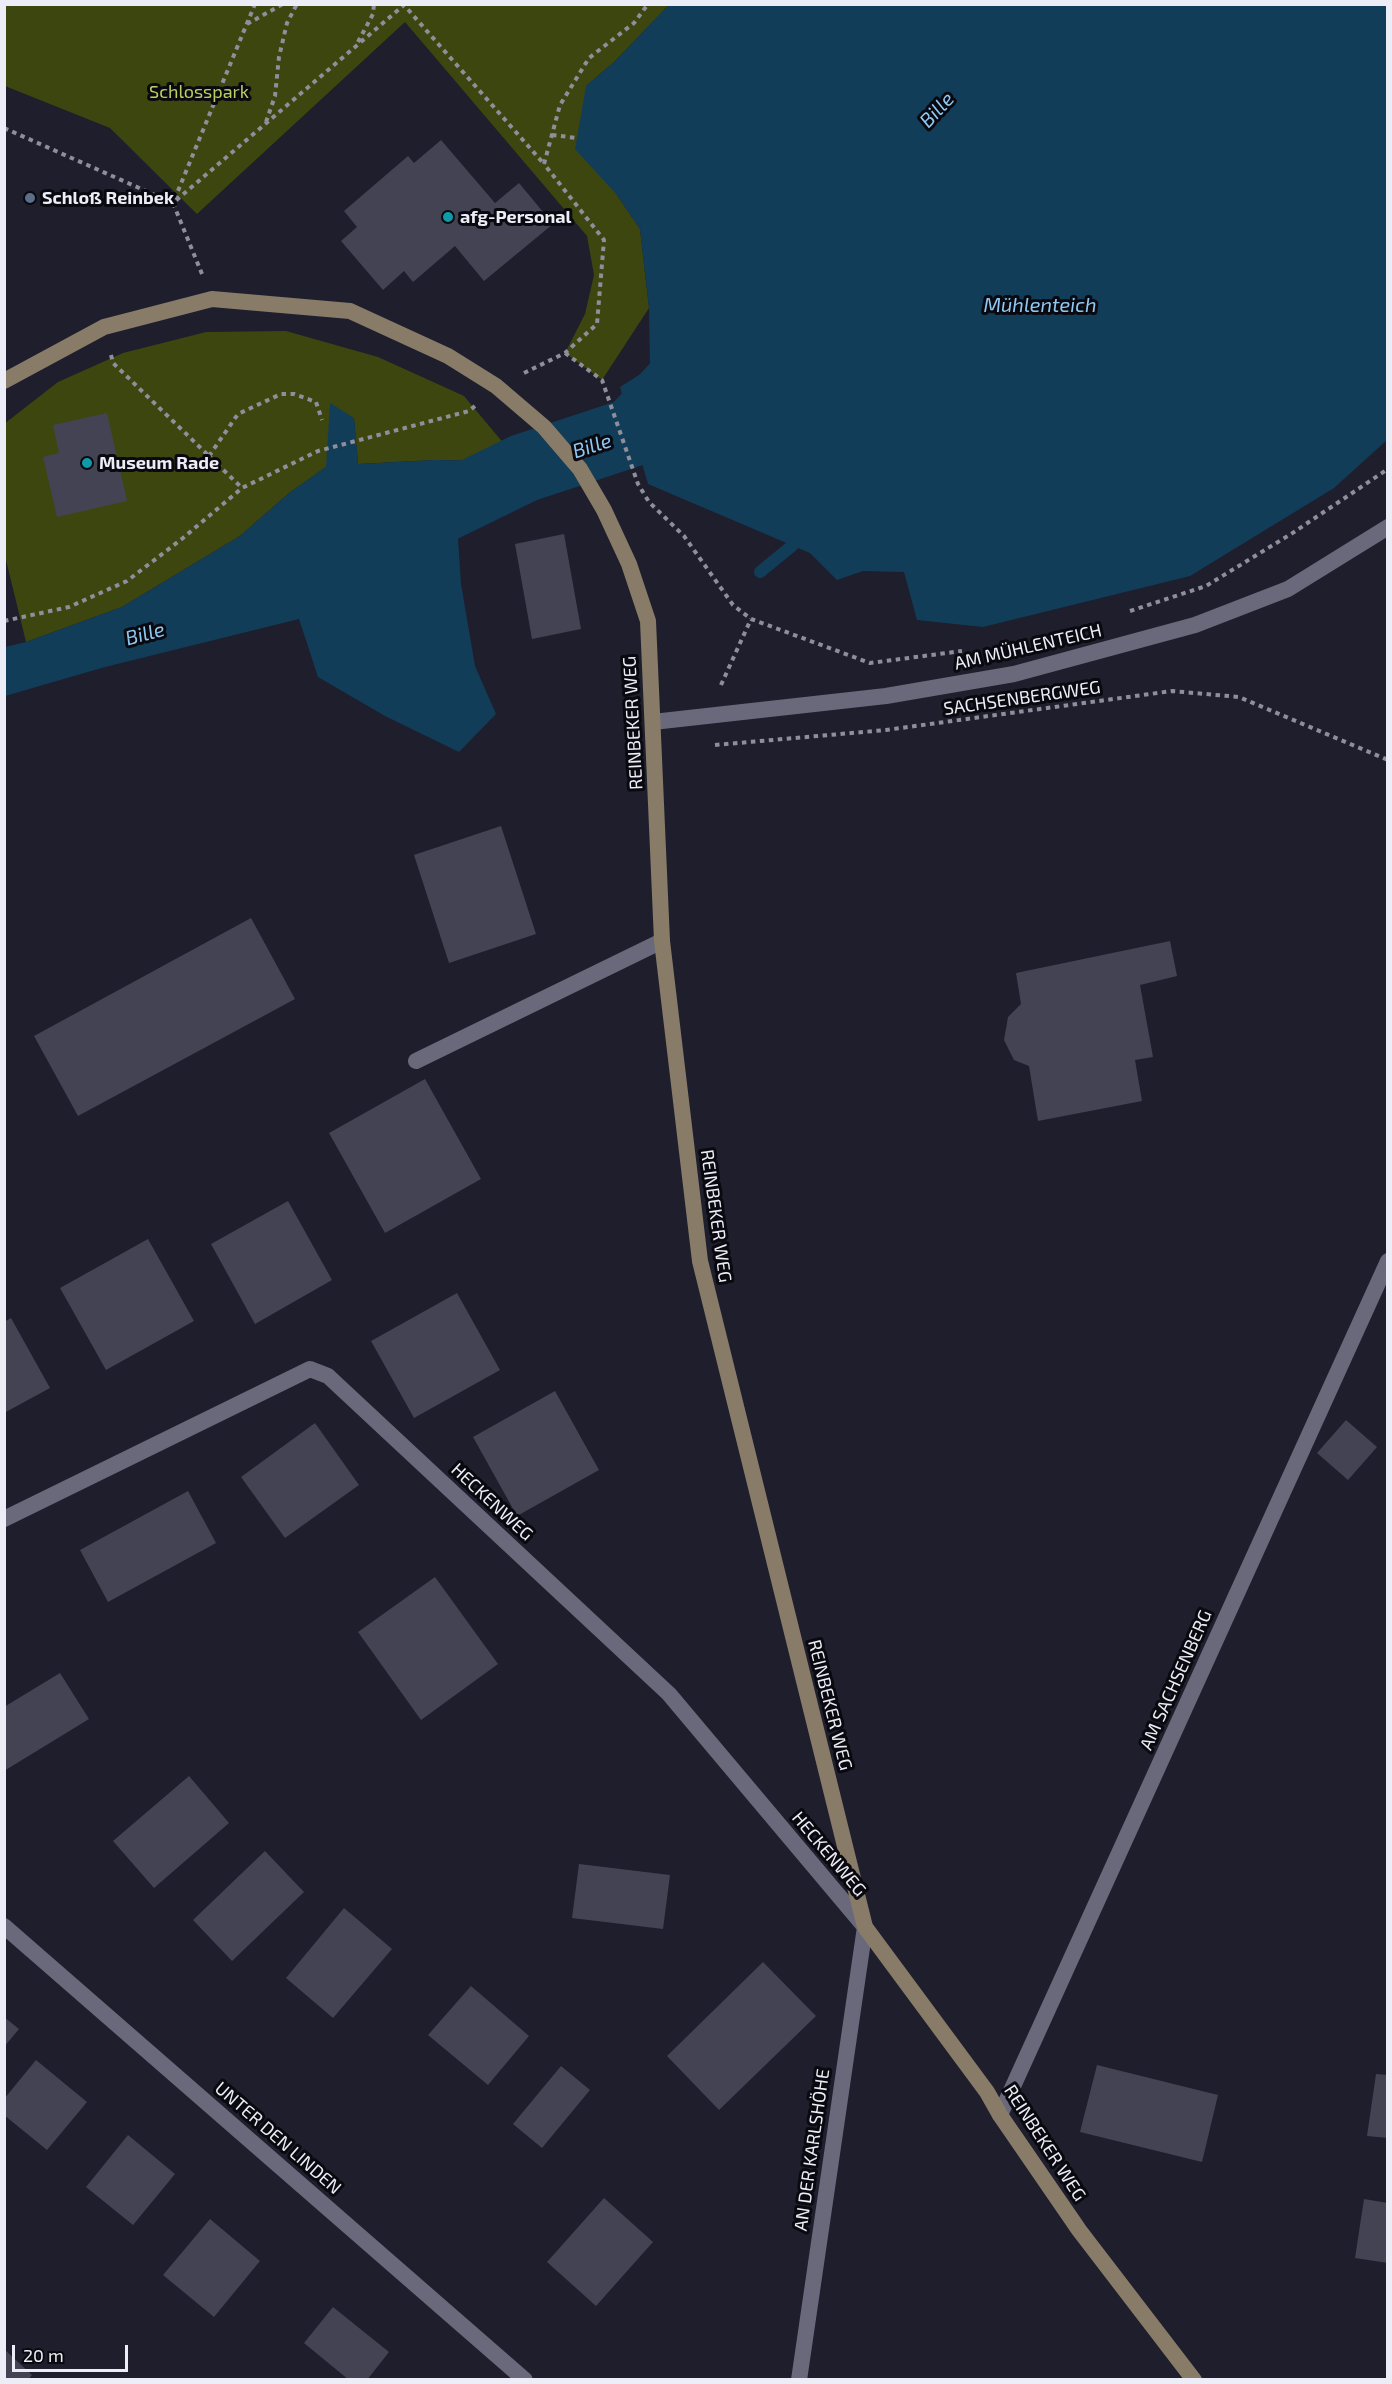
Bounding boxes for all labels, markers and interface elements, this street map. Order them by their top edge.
park label: Schlosspark [149,81,249,103]
water label: Bille [915,87,959,133]
place label: Schloß Reinbek [42,187,174,209]
marker: Schloß Reinbek [23,191,37,205]
place label: afg-Personal [460,206,571,228]
marker: afg-Personal [441,210,455,224]
water label: Mühlenteich [983,293,1097,317]
water label: Bille [569,428,615,464]
place label: Museum Rade [99,452,219,474]
marker: Museum Rade [80,456,94,470]
water label: Bille [123,617,167,651]
street label: AM MÜHLENTEICH [952,620,1104,674]
street label: REINBEKER WEG [619,656,647,790]
street label: SACHSENBERGWEG [942,676,1102,720]
street label: REINBEKER WEG [696,1148,736,1284]
street label: HECKENWEG [447,1459,537,1545]
street label: AM SACHSENBERG [1135,1607,1217,1753]
street label: REINBEKER WEG [803,1637,857,1773]
street label: HECKENWEG [787,1807,871,1901]
street label: AN DER KARLSHÖHE [790,2068,834,2232]
street label: UNTER DEN LINDEN [210,2077,346,2199]
street label: REINBEKER WEG [999,2081,1091,2205]
scale bar [15,2333,130,2371]
text: 20 m [23,2344,64,2366]

